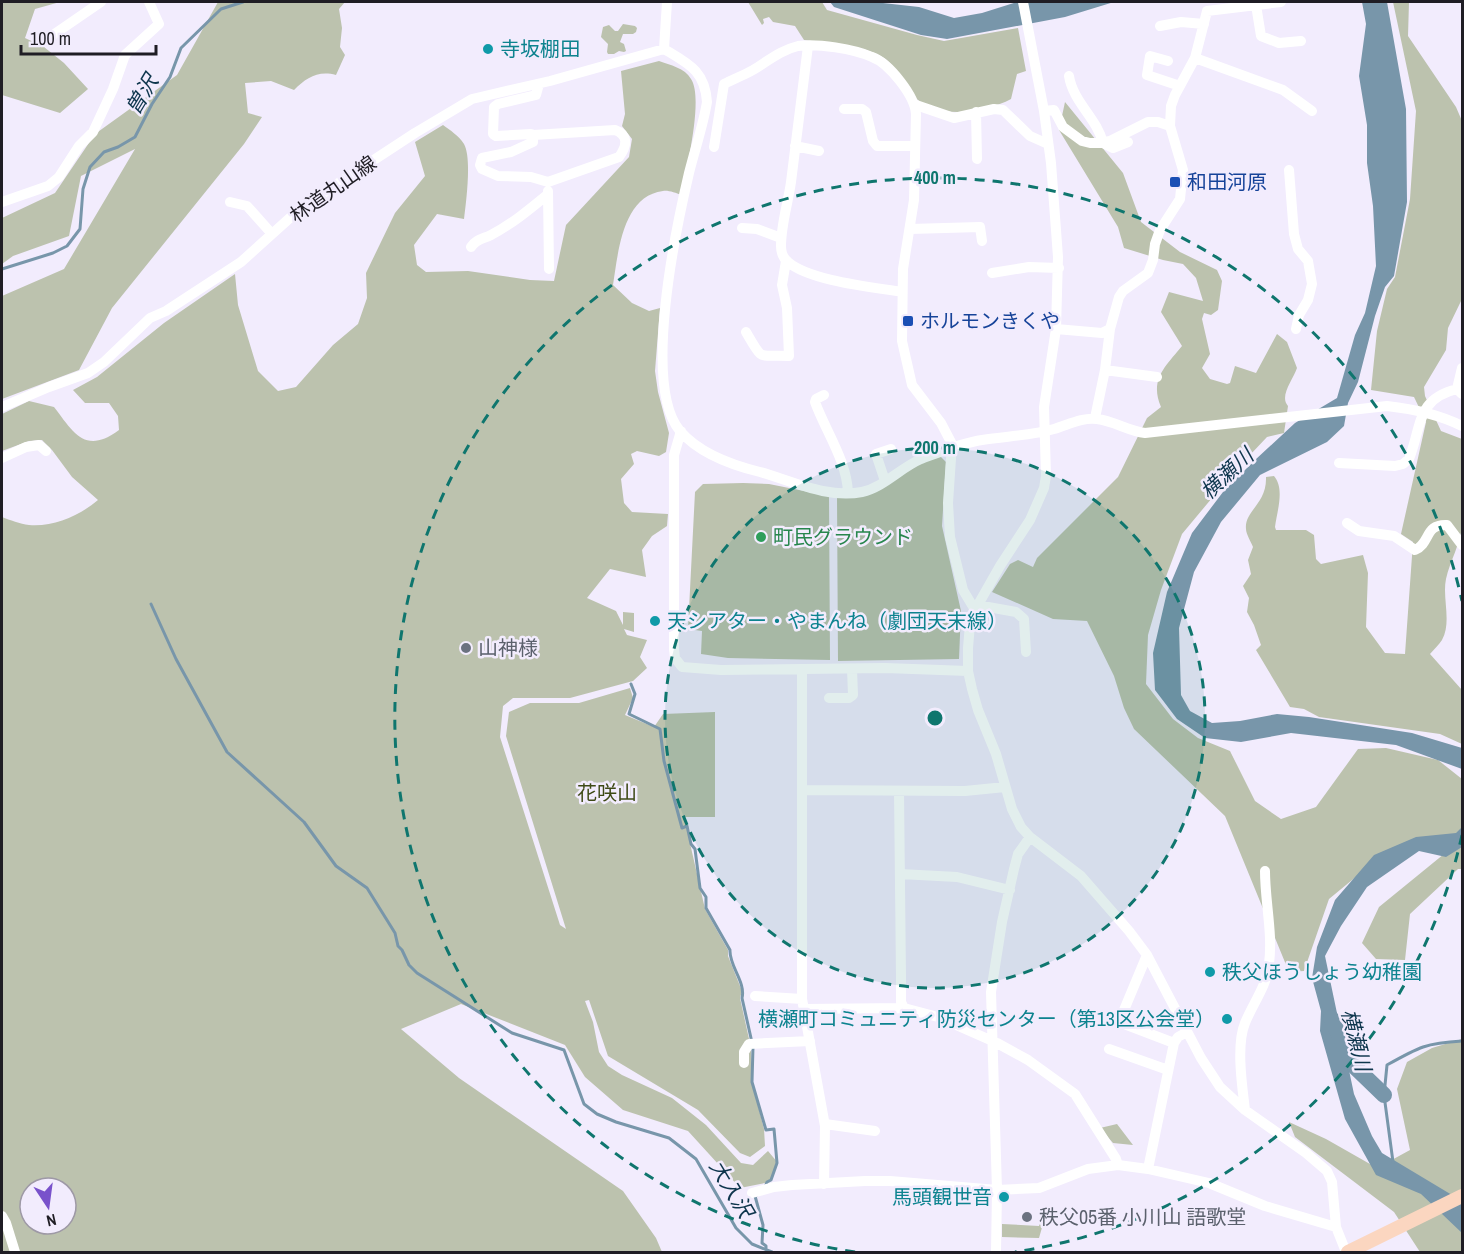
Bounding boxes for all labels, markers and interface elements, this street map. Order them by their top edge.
scale bar [21,18,156,56]
text: 100 m [30,26,71,51]
place label: 寺坂棚田 [500,35,580,62]
marker: 寺坂棚田 [481,42,495,56]
water label: 曽沢 [118,67,166,120]
street label: 林道丸山線 [284,149,381,228]
text: 400 m [914,165,956,190]
place label: 和田河原 [1187,168,1267,195]
marker: 和田河原 [1168,175,1182,189]
place label: ホルモンきくや [920,307,1060,334]
marker: ホルモンきくや [901,314,915,328]
text: 200 m [914,435,956,460]
water label: 横瀬川 [1194,440,1261,506]
place label: 町民グラウンド [773,523,913,550]
marker: 町民グラウンド [754,530,768,544]
place label: 天シアター・やまんね（劇団天末線） [667,607,1007,634]
marker: 天シアター・やまんね（劇団天末線） [648,614,662,628]
place label: 山神様 [478,634,538,661]
marker: 山神様 [459,641,473,655]
centre of rings [925,708,945,728]
park label: 花咲山 [577,779,637,806]
place label: 秩父ほうしょう幼稚園 [1222,958,1422,985]
marker: 秩父ほうしょう幼稚園 [1203,965,1217,979]
place label: 横瀬町コミュニティ防災センター（第13区公会堂） [758,1005,1215,1032]
water label: 横瀬川 [1335,1006,1379,1076]
marker: 横瀬町コミュニティ防災センター（第13区公会堂） [1220,1012,1234,1026]
water label: 大入沢 [703,1154,762,1226]
north arrow [18,1176,78,1236]
place label: 馬頭観世音 [892,1183,992,1210]
marker: 馬頭観世音 [997,1190,1011,1204]
place label: 秩父05番 小川山 語歌堂 [1039,1203,1246,1230]
text: N [44,1209,58,1232]
marker: 秩父05番 小川山 語歌堂 [1020,1210,1034,1224]

